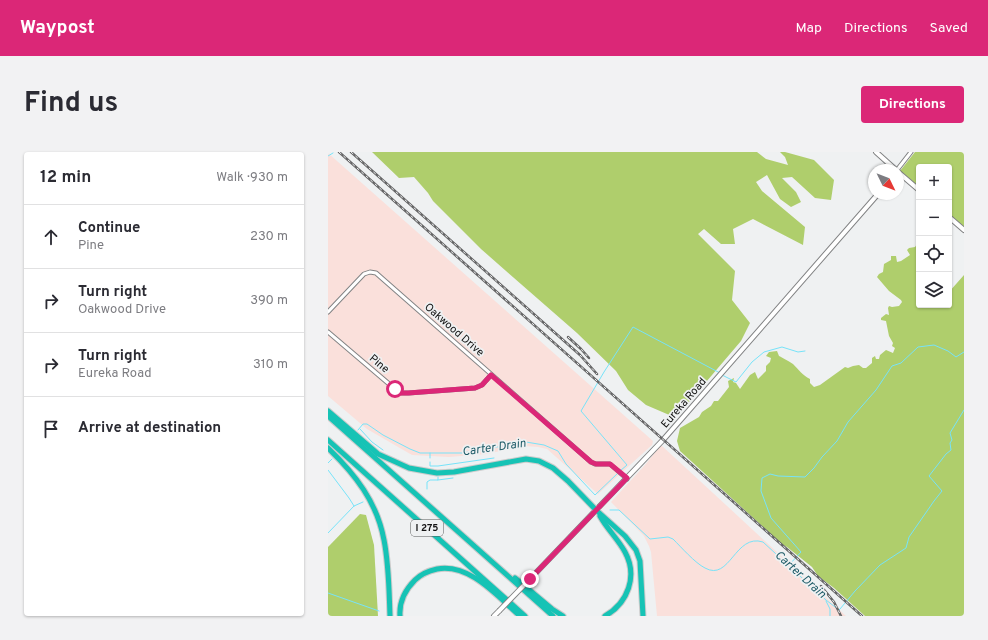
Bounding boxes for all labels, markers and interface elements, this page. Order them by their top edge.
text: Waypost [20,16,95,40]
text: Map [796,20,822,37]
text: Directions [844,20,908,37]
text: Saved [930,20,968,37]
text: Find us [24,86,118,122]
button: Directions [861,86,964,123]
north arrow [868,164,904,200]
map controls [916,164,952,308]
button: + [916,164,952,200]
text: 12 min [40,167,91,189]
text: Walk · 930 m [216,170,288,186]
button: − [916,200,952,236]
text: Continue [78,219,140,238]
icon: ahead [40,226,62,248]
text: 230 m [250,229,288,245]
button: locate [916,236,952,272]
text: Pine [78,238,104,254]
button: layers [916,272,952,308]
text: Turn right [78,283,147,302]
icon: right [40,290,62,312]
text: 390 m [250,293,288,309]
street label: Oakwood Drive [421,300,487,360]
text: Oakwood Drive [78,302,166,318]
text: Turn right [78,347,147,366]
street label: Pine [366,352,392,376]
icon: right [40,354,62,376]
text: 310 m [253,357,288,373]
text: Eureka Road [78,366,152,382]
street label: Eureka Road [658,375,710,431]
route start [386,380,404,398]
icon: arrive [40,418,62,440]
text: Arrive at destination [78,419,221,438]
water label: Carter Drain [461,436,527,460]
road number: I 275 [411,520,443,536]
water label: Carter Drain [771,548,829,603]
route end [521,570,539,588]

